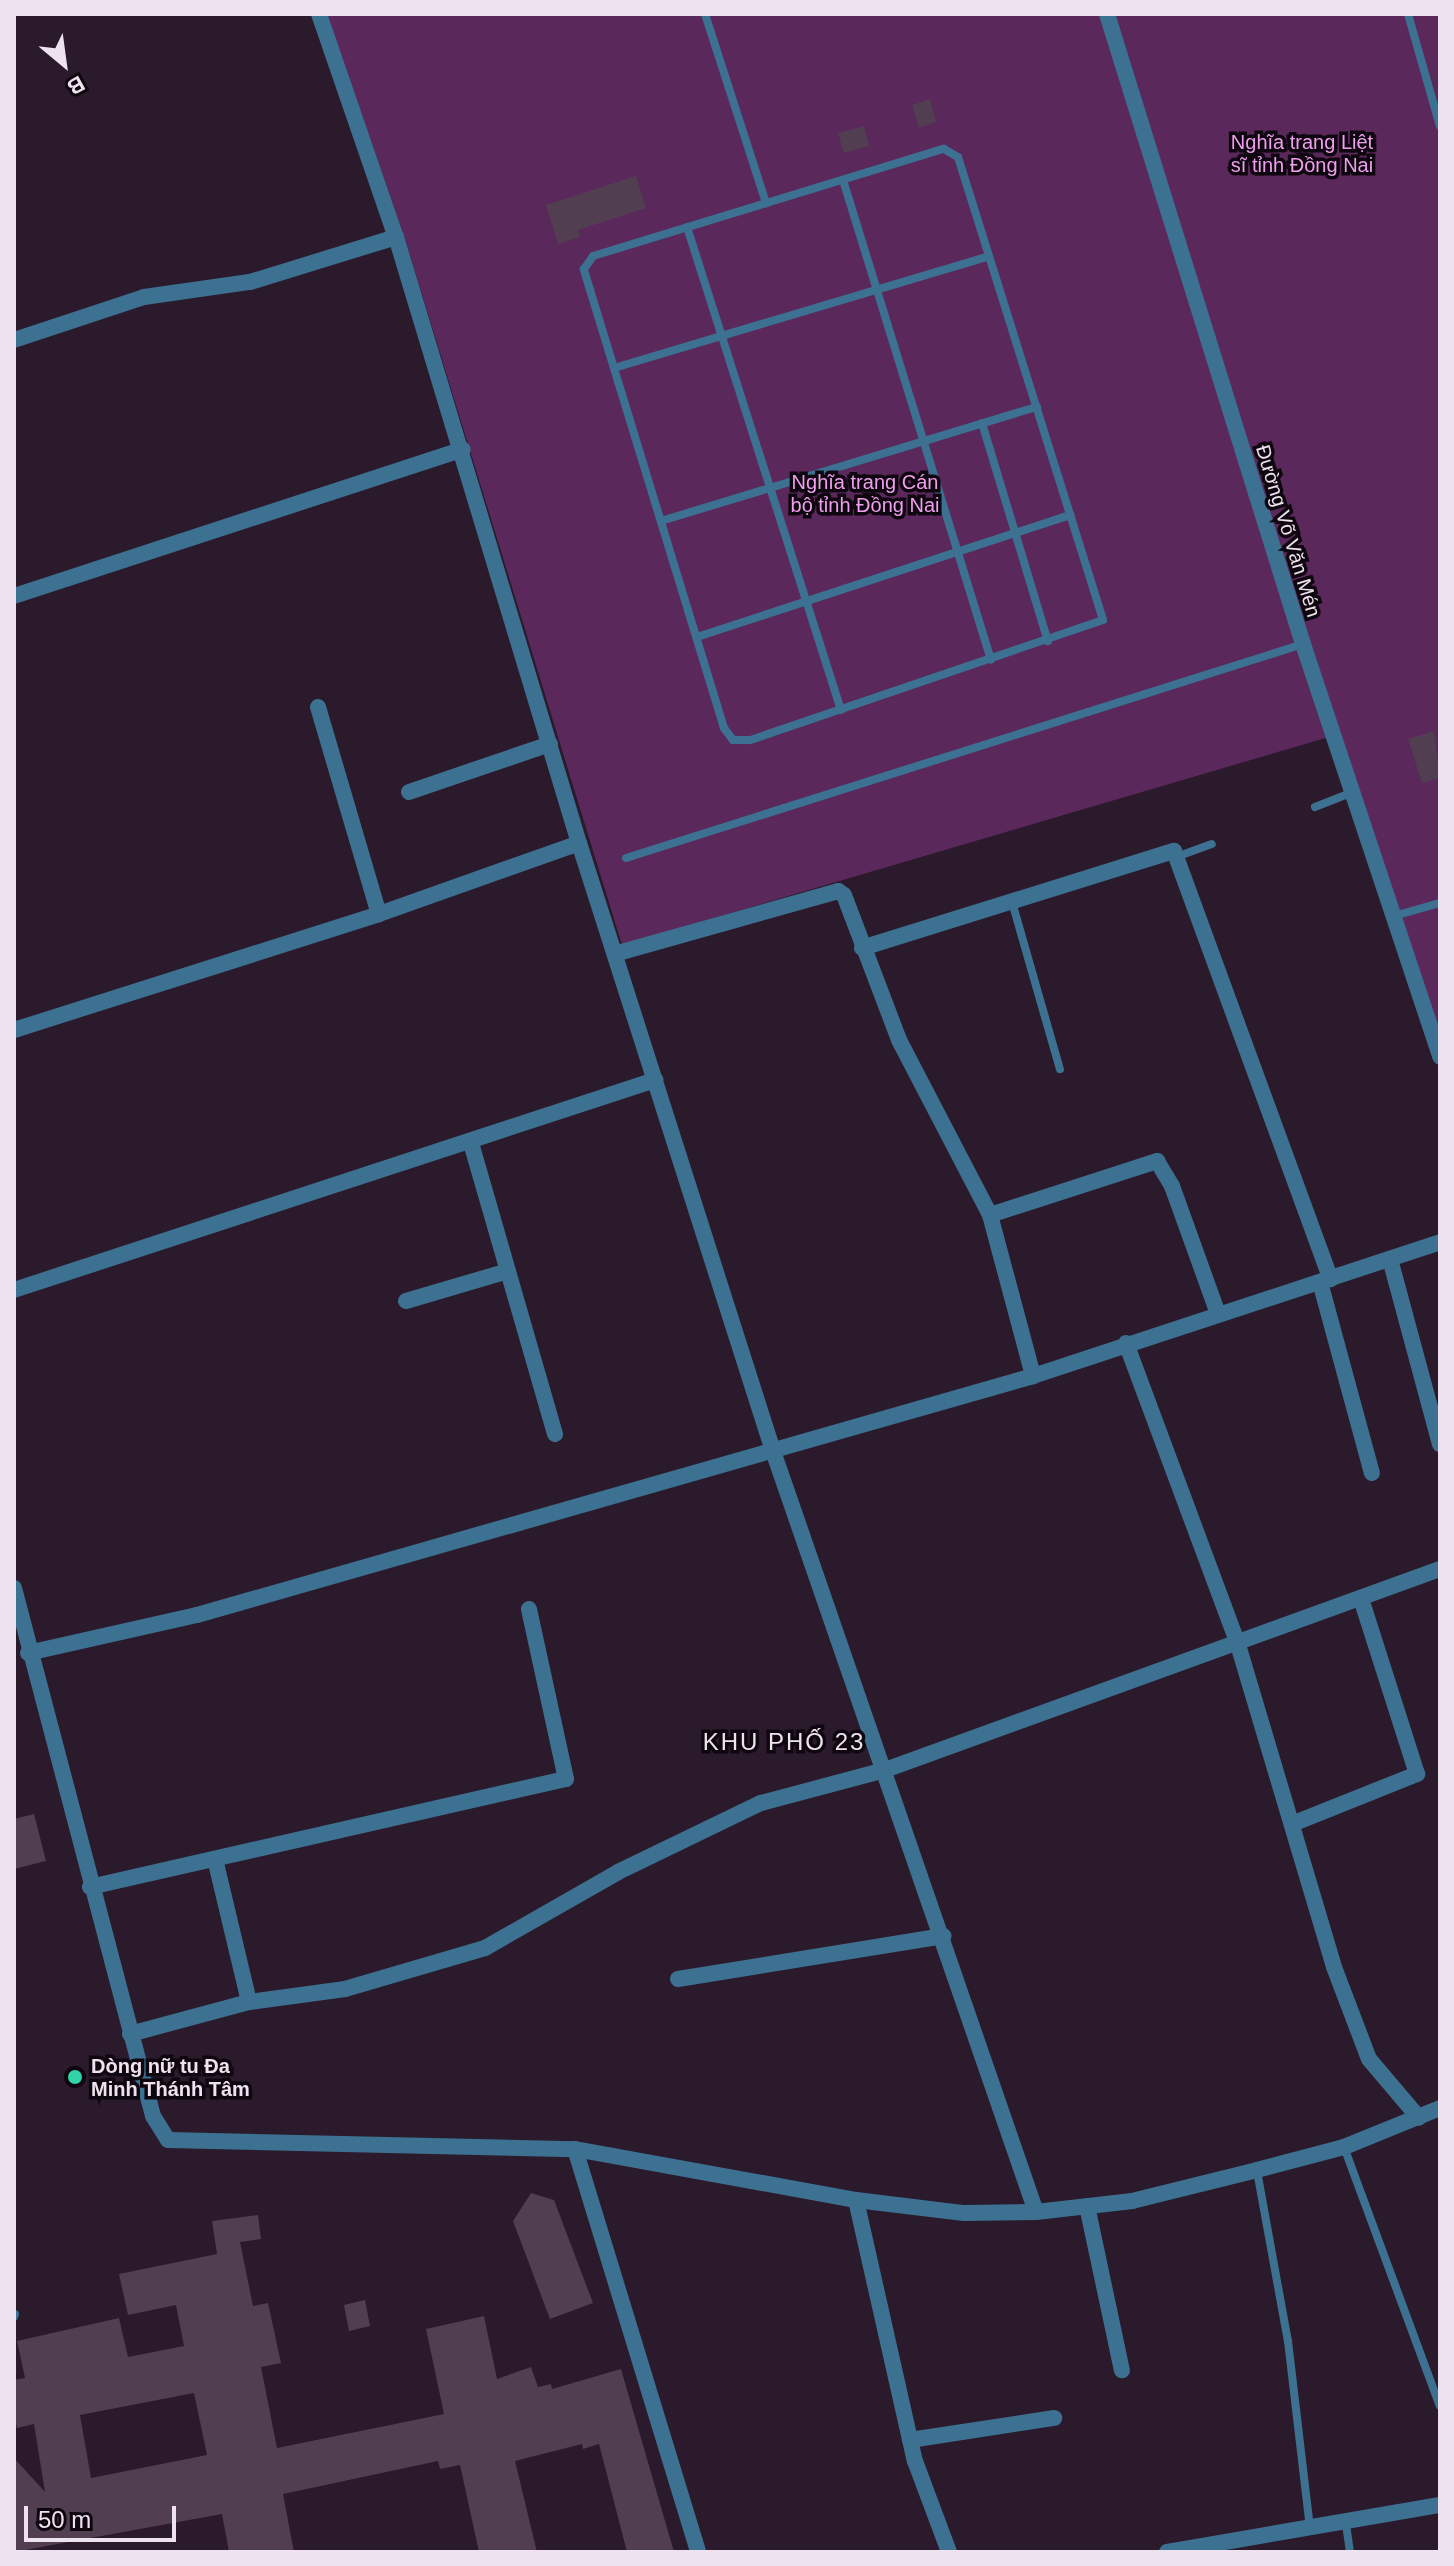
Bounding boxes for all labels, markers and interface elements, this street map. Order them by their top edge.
north arrow [24,24,104,104]
text: B [63,71,89,100]
park label: Nghĩa trang Liệt sĩ tỉnh Đồng Nai [1231,130,1373,177]
street label: Đường Võ Văn Mén [1250,442,1326,620]
park label: Nghĩa trang Cán bộ tỉnh Đồng Nai [791,470,939,517]
district label: KHU PHỐ 23 [703,1728,865,1756]
place label: Dòng nữ tu Đa Minh Thánh Tâm [91,2054,250,2101]
marker: Dòng nữ tu Đa Minh Thánh Tâm [66,2068,84,2086]
scale bar [28,2490,180,2540]
text: 50 m [38,2506,91,2533]

